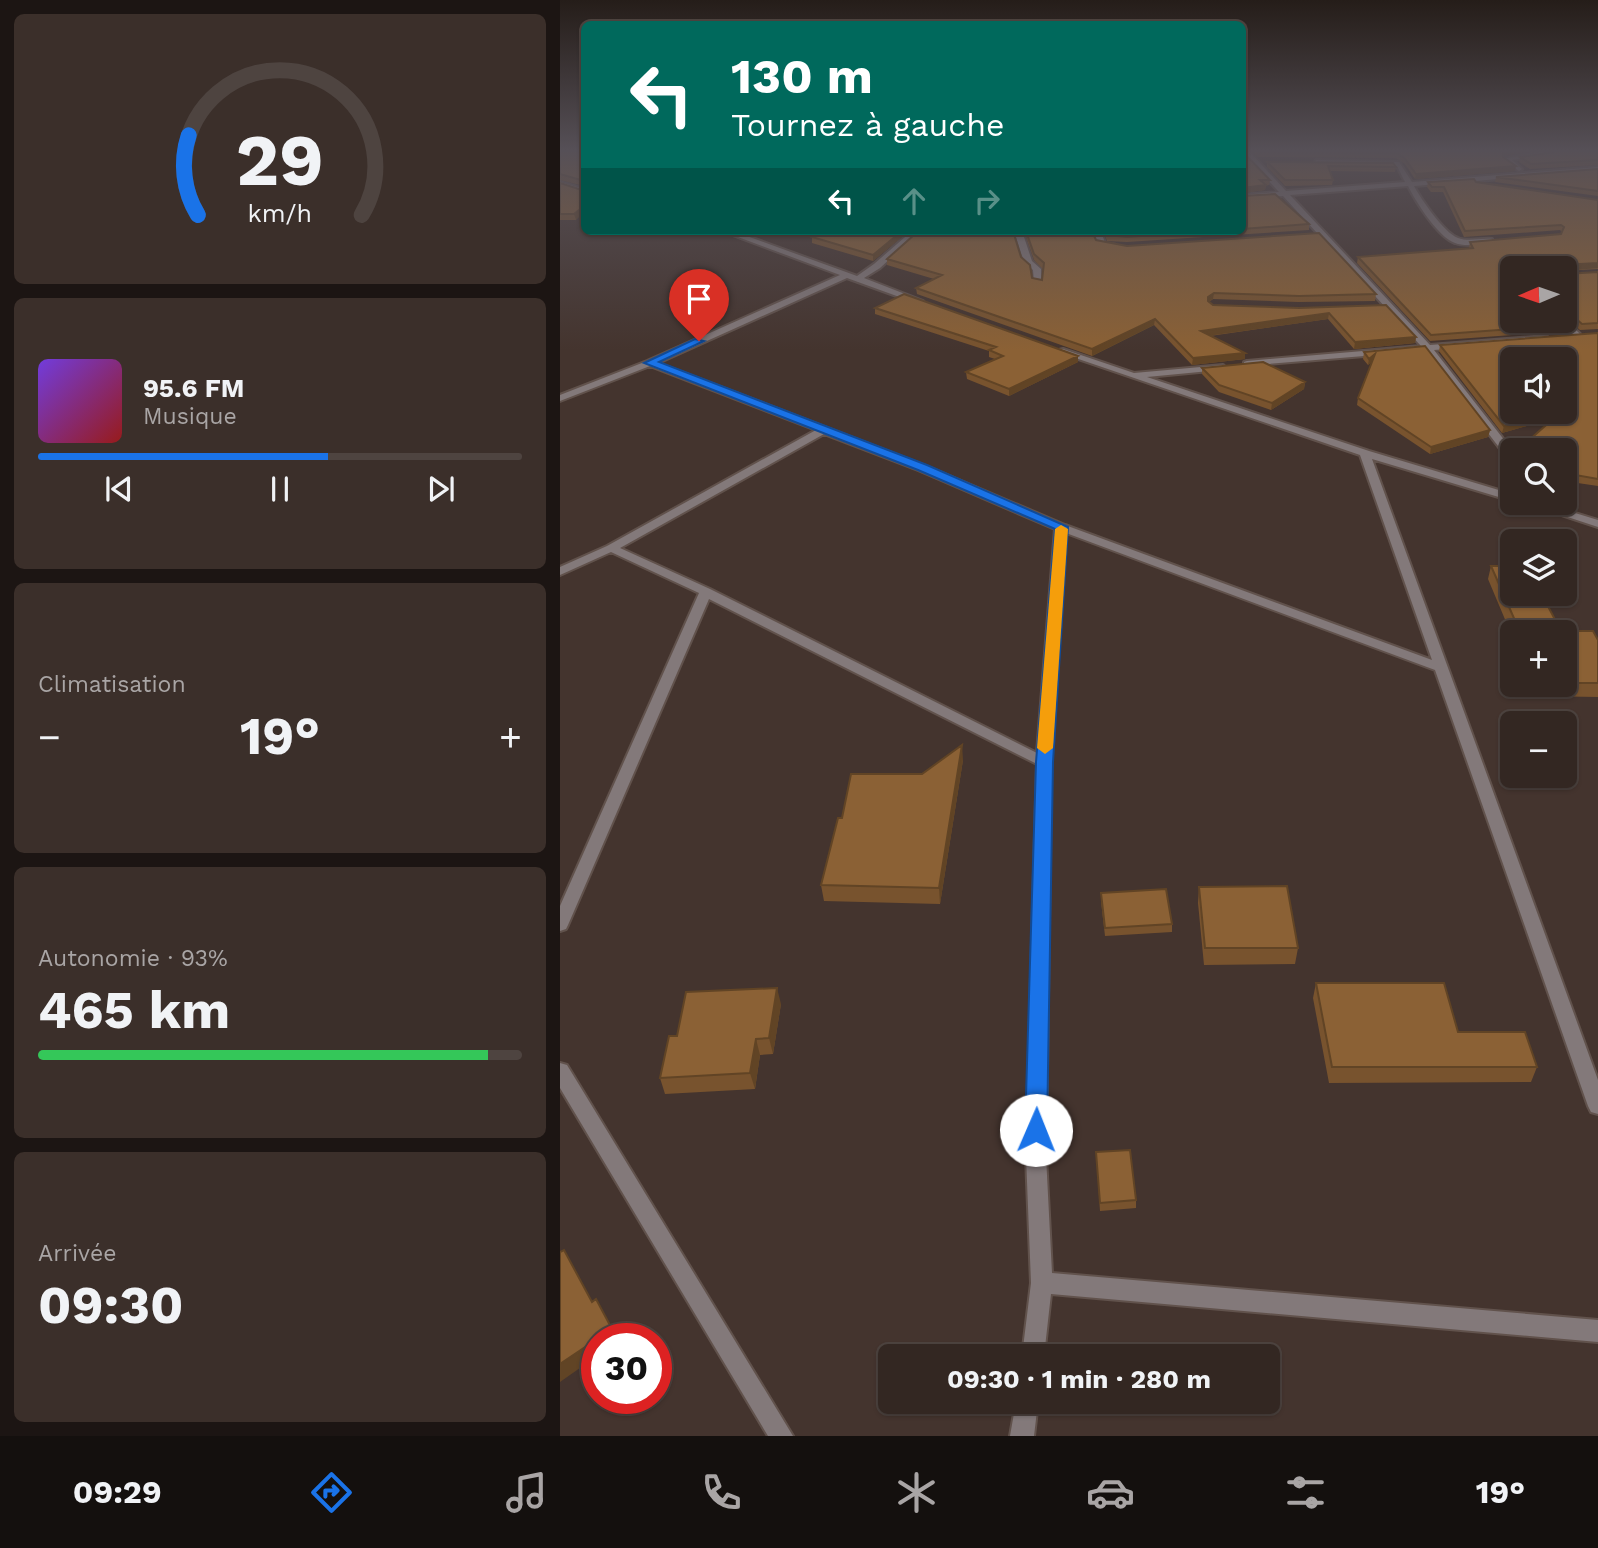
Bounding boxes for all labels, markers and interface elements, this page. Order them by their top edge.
text: 130 m [731,47,873,105]
icon: left [616,49,707,140]
text: Tournez à gauche [731,106,1004,144]
text: 29 [236,118,324,204]
icon: left [822,182,860,220]
icon: ahead [895,182,933,220]
icon: right [968,182,1006,220]
text: km/h [248,199,312,228]
north arrow [1500,256,1577,332]
map controls [1500,256,1577,788]
pin [669,269,729,341]
icon: arrive [680,280,718,318]
button: sound [1500,347,1577,424]
text: 95.6 FM [143,373,244,403]
text: Musique [143,403,237,430]
button: search [1500,438,1577,515]
icon: previous [100,470,138,508]
icon: pause [261,470,299,508]
icon: next [422,470,460,508]
button: layers [1500,529,1577,606]
button: + [1500,620,1577,697]
text: Climatisation [38,671,186,698]
text: 19° [240,706,320,767]
button: − [1500,711,1577,788]
text: − [38,715,61,759]
text: + [499,715,522,759]
text: Autonomie · 93% [38,945,228,972]
text: 465 km [38,980,230,1041]
position arrow [999,1093,1073,1167]
text: Arrivée [38,1240,117,1267]
text: 09:30 [38,1275,184,1336]
speed limit sign: 30 [581,1323,672,1414]
text: 09:30 · 1 min · 280 m [947,1364,1211,1394]
icon: directions [307,1468,356,1517]
icon: music [502,1468,551,1517]
icon: phone [697,1468,746,1517]
icon: climate [892,1468,941,1517]
icon: car [1086,1468,1135,1517]
icon: filters [1281,1468,1330,1517]
text: 09:29 [73,1473,162,1511]
text: 19° [1476,1473,1525,1511]

